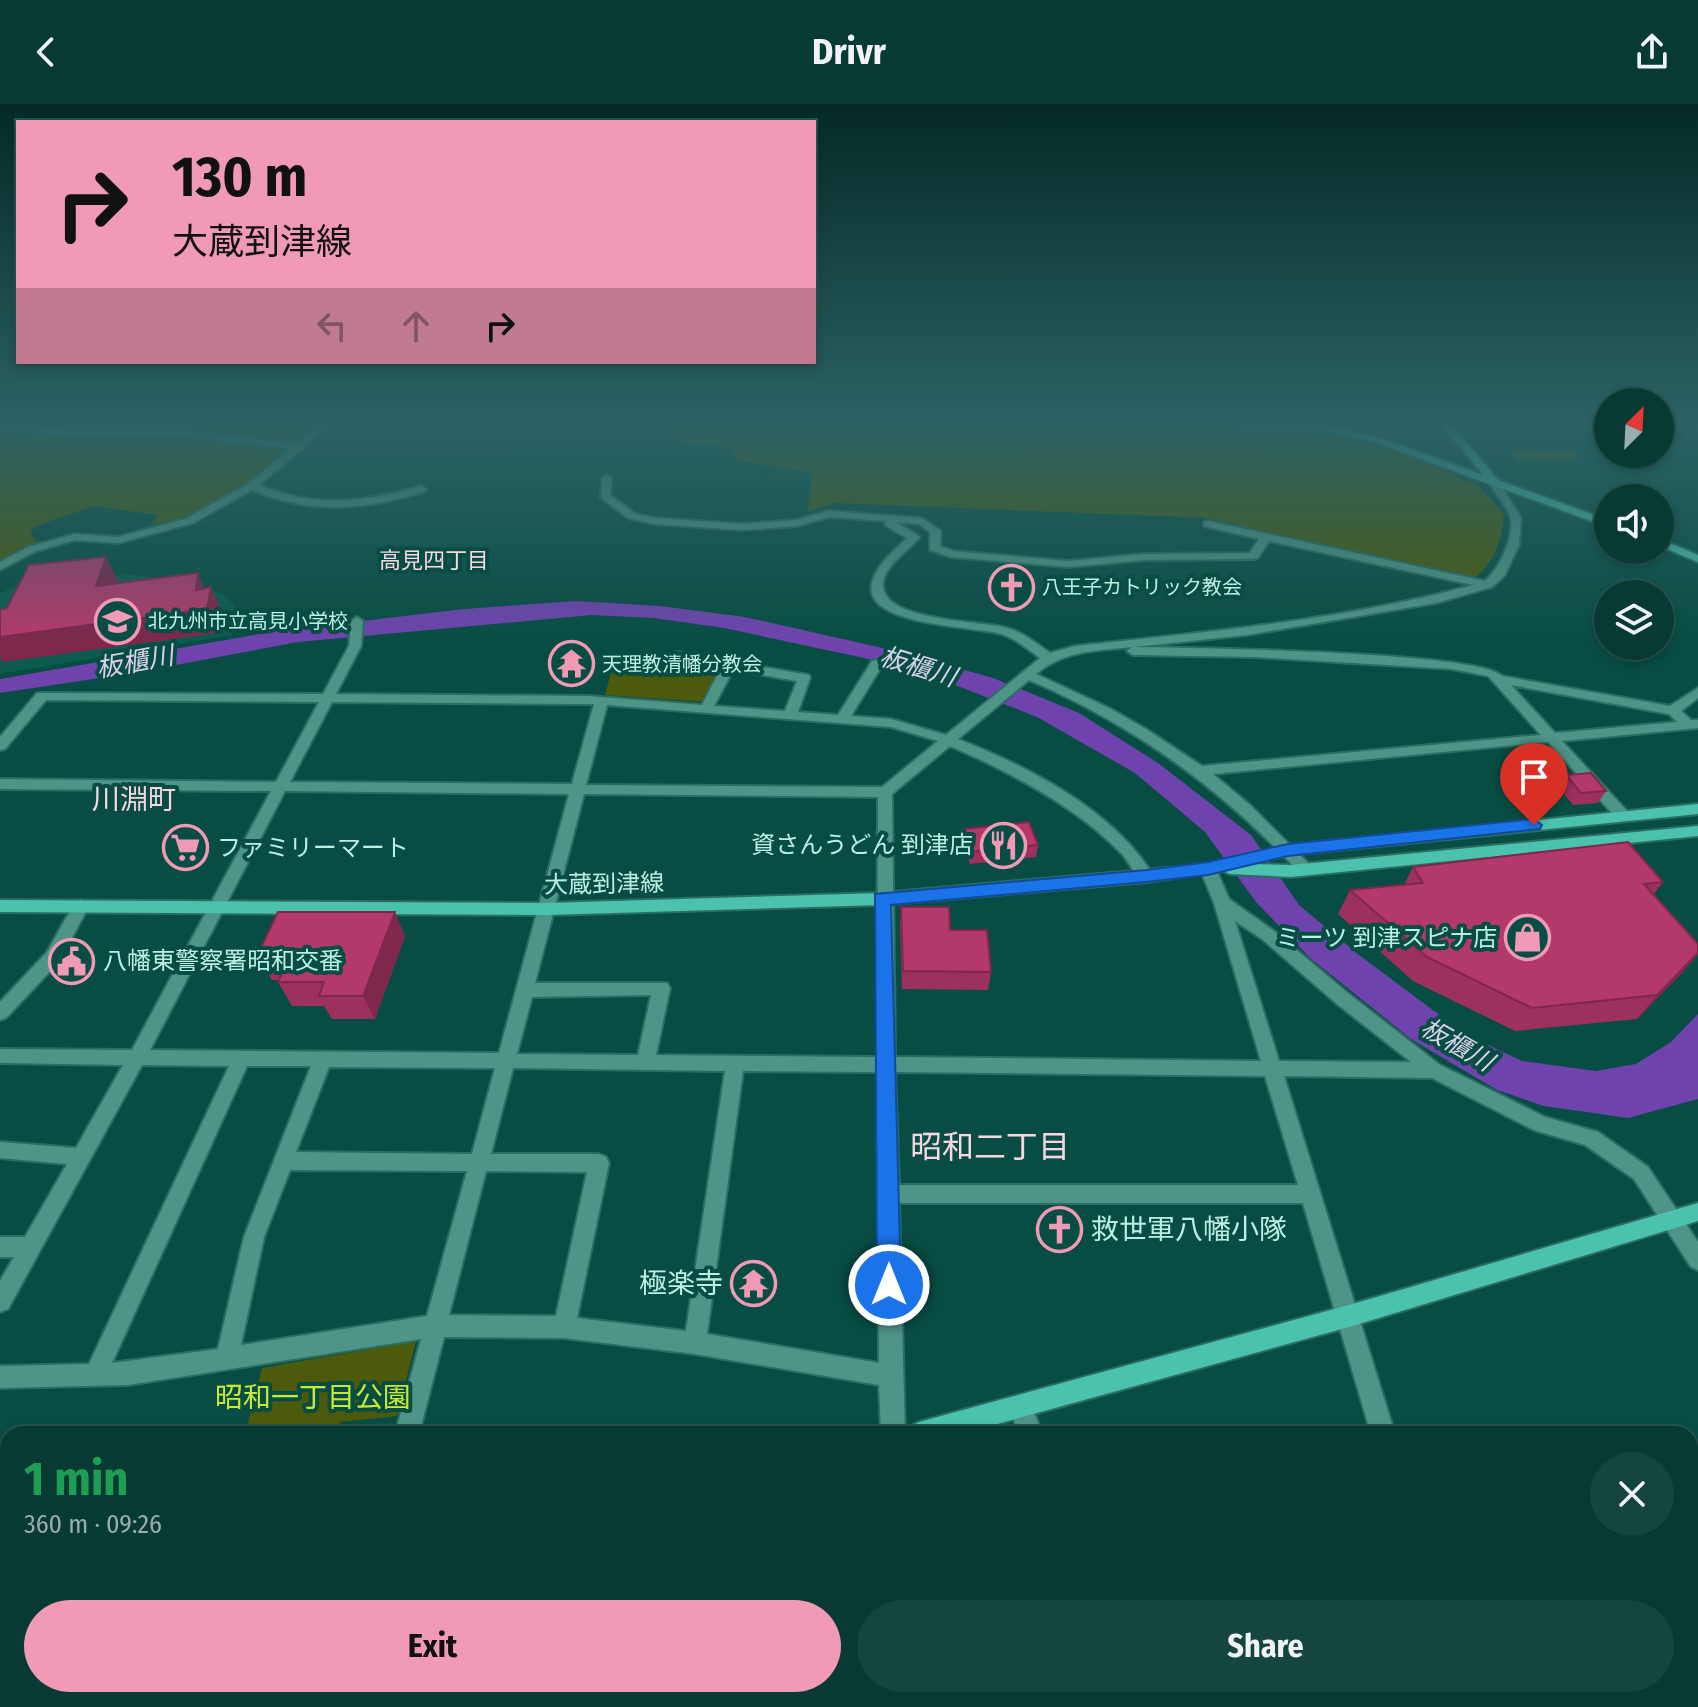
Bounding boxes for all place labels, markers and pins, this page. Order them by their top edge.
church icon: 八王子カトリック教会 [987,563,1035,611]
place label: 八王子カトリック教会 [1042,575,1242,599]
school or university icon: 北九州市立高見小学校 [93,597,141,645]
place label: 北九州市立高見小学校 [148,609,348,633]
temple icon: 天理教清幡分教会 [547,640,595,688]
place label: 天理教清幡分教会 [602,652,762,676]
pin [1500,743,1568,825]
restaurant icon: 資さんうどん 到津店 [980,821,1028,869]
supermarket icon: ファミリーマート [162,824,210,872]
place label: 資さんうどん 到津店 [751,831,973,859]
place label: ファミリーマート [217,834,409,862]
shop icon: ミーツ 到津スピナ店 [1504,914,1552,962]
place label: ミーツ 到津スピナ店 [1276,924,1497,952]
public building icon: 八幡東警察署昭和交番 [48,937,96,985]
place label: 八幡東警察署昭和交番 [103,947,343,975]
church icon: 救世軍八幡小隊 [1036,1205,1084,1253]
place label: 救世軍八幡小隊 [1091,1213,1287,1246]
temple icon: 極楽寺 [730,1259,778,1307]
place label: 極楽寺 [639,1267,723,1300]

